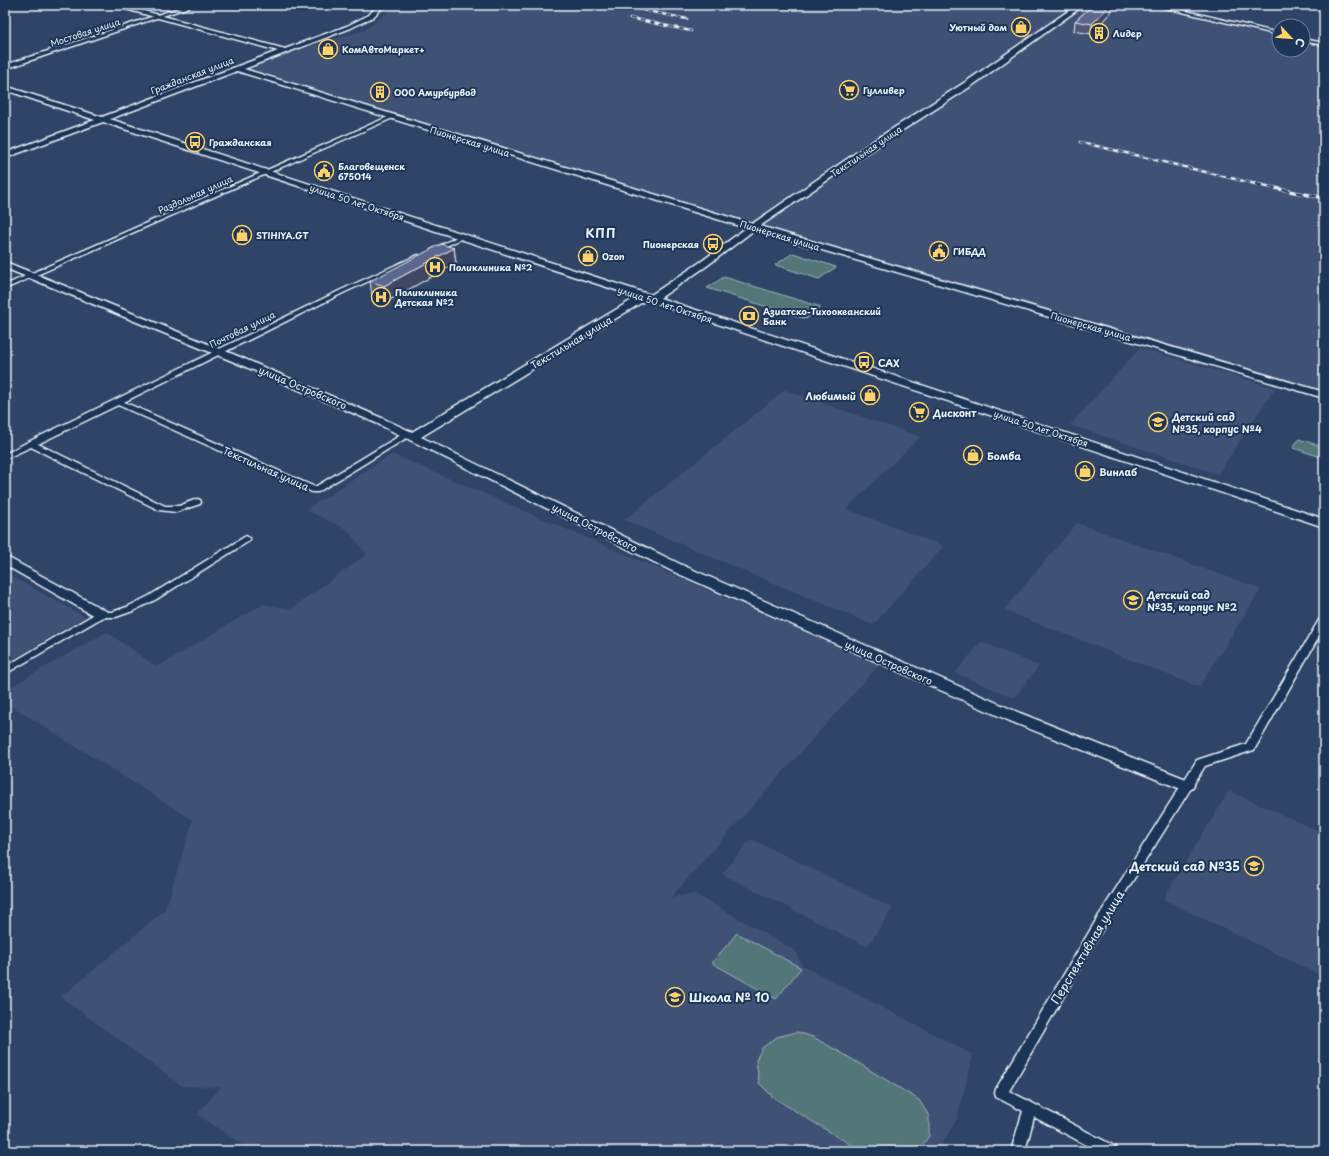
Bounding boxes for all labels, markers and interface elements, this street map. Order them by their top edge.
street label: Мостовая улица [48,14,122,50]
shop icon: Уютный дом [1010,16,1032,38]
north arrow [1271,18,1311,58]
place label: Уютный дом [948,20,1007,34]
building icon: Лидер [1088,22,1110,44]
place label: Лидер [1113,26,1142,40]
text: С [1291,35,1310,50]
shop icon: КомАвтоМаркет+ [317,38,339,60]
place label: КомАвтоМаркет+ [342,42,425,56]
street label: Гражданская улица [148,53,236,97]
supermarket icon: Гулливер [838,79,860,101]
building icon: ООО Амурбурвод [369,81,391,103]
place label: Гулливер [863,83,905,97]
place label: ООО Амурбурвод [394,85,476,99]
street label: Пионерская улица [428,122,512,160]
street label: Текстильная улица [827,122,905,180]
bus stop icon: Гражданская [184,131,206,153]
place label: Гражданская [209,135,272,149]
place label: Благовещенск 675014 [338,159,405,183]
public building icon: Благовещенск 675014 [313,160,335,182]
street label: Раздольная улица [155,171,235,217]
street label: улица 50 лет Октября [308,180,406,224]
street label: Пионерская улица [738,216,822,254]
shop icon: STIHIYA.GT [231,224,253,246]
district label: КПП [585,224,617,242]
place label: STIHIYA.GT [256,228,310,242]
bus stop icon: Пионерская [702,233,724,255]
place label: Пионерская [643,237,699,251]
public building icon: ГИБДД [928,240,950,262]
place label: ГИБДД [953,244,987,258]
shop icon: Ozon [577,245,599,267]
place label: Ozon [602,249,625,263]
hospital icon: Поликлиника №2 [424,256,446,278]
place label: Поликлиника №2 [449,260,533,274]
street label: улица 50 лет Октября [616,282,714,326]
place label: Поликлиника Детская №2 [394,285,458,309]
hospital icon: Поликлиника Детская №2 [370,286,392,308]
place label: Азиатско-Тихоокеанский Банк [763,304,881,328]
bank icon: Азиатско-Тихоокеанский Банк [738,305,760,327]
street label: Почтовая улица [207,307,278,351]
street label: Пионерская улица [1049,308,1133,344]
street label: Текстильная улица [527,311,615,372]
bus stop icon: САХ [853,351,875,373]
place label: САХ [878,355,900,370]
street label: улица Островского [257,362,350,412]
shop icon: Любимый [859,384,881,406]
place label: Любимый [806,388,856,403]
supermarket icon: Дисконт [908,401,930,423]
place label: Дисконт [932,405,977,420]
street label: улица 50 лет Октября [992,406,1090,450]
place label: Детский сад №35, корпус №4 [1171,409,1262,436]
school or university icon: Детский сад №35, корпус №4 [1147,411,1169,433]
street label: Текстильная улица [220,442,312,494]
shop icon: Бомба [962,444,984,466]
place label: Бомба [987,448,1021,463]
shop icon: Винлаб [1074,460,1096,482]
place label: Винлаб [1099,464,1137,479]
street label: улица Островского [550,499,641,555]
place label: Детский сад №35, корпус №2 [1146,587,1237,614]
school or university icon: Детский сад №35, корпус №2 [1122,589,1144,611]
street label: улица Островского [843,636,935,688]
school or university icon: Детский сад №35 [1243,855,1265,877]
place label: Детский сад №35 [1129,857,1240,875]
street label: Перспективная улица [1046,886,1128,1007]
school or university icon: Школа № 10 [664,986,686,1008]
place label: Школа № 10 [689,988,769,1006]

